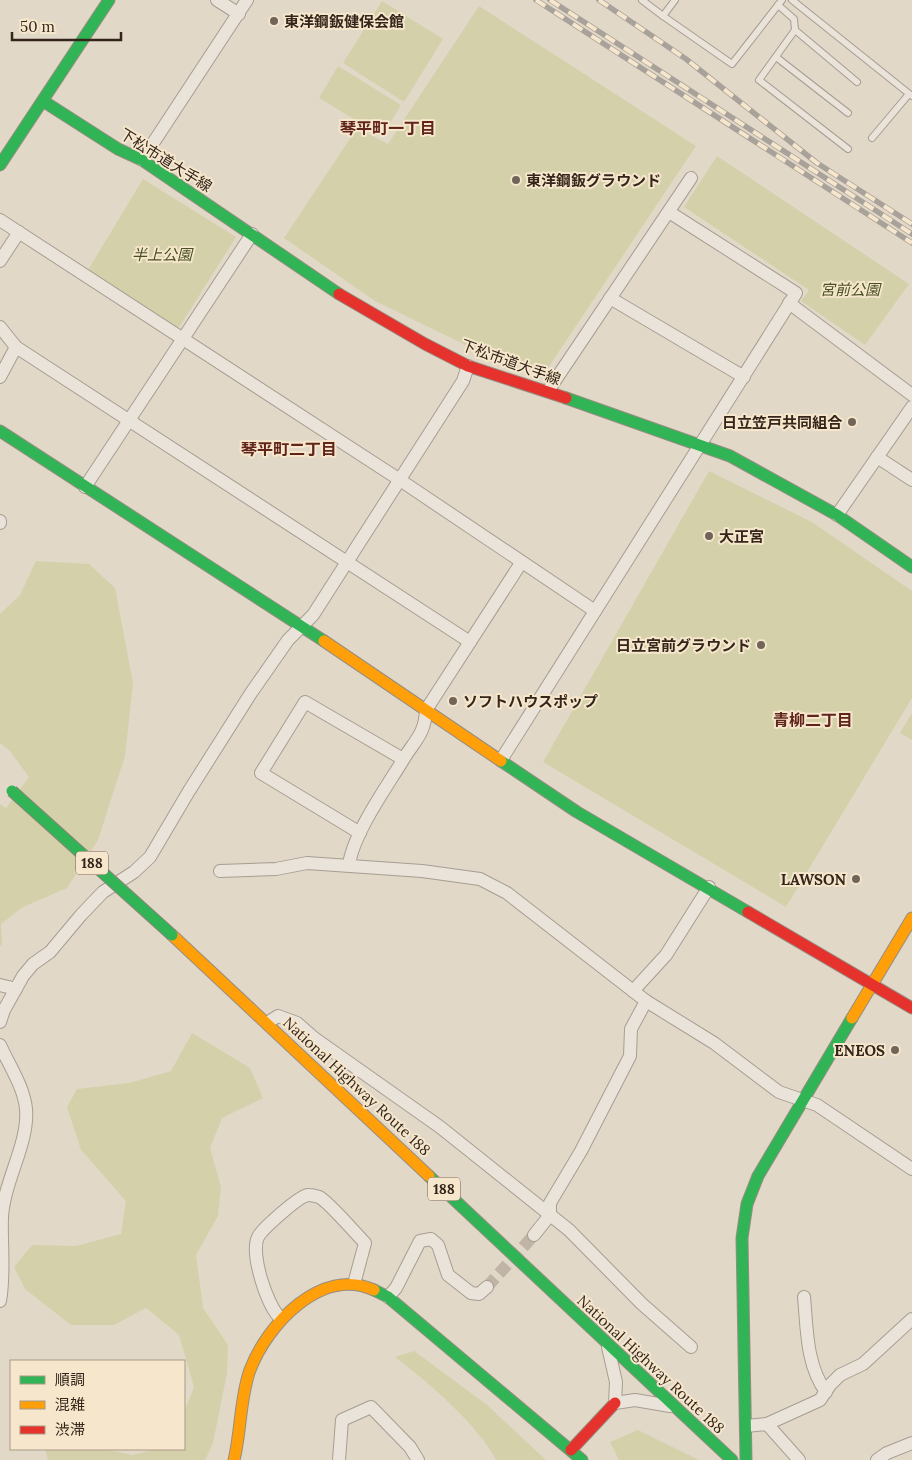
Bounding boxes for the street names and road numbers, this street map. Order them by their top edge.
street label: 下松市道大手線 [116,124,216,196]
street label: 下松市道大手線 [458,335,564,389]
road number: 188 [76,851,108,874]
street label: National Highway Route 188 [279,1013,435,1159]
road number: 188 [428,1178,460,1200]
street label: National Highway Route 188 [573,1291,729,1437]

